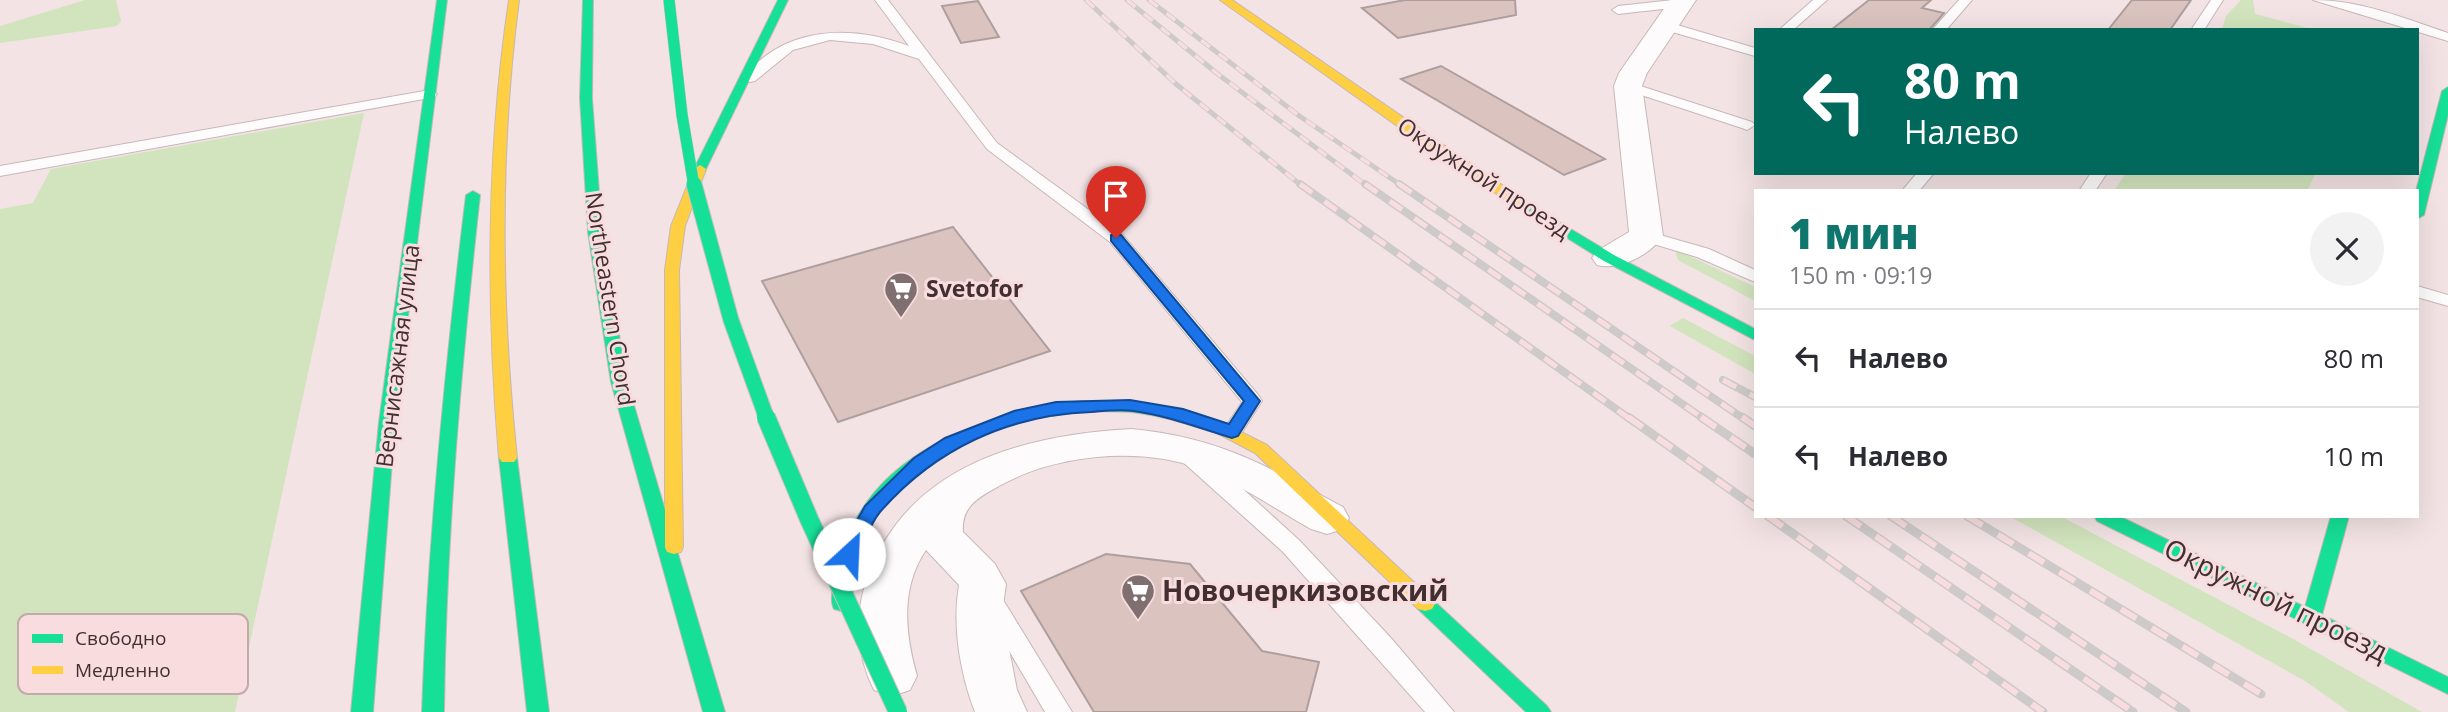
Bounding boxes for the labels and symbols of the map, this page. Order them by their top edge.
street label: Окружной проезд [1392,109,1577,245]
pin [1086,166,1146,238]
street label: Northeastern Chord [578,190,644,408]
street label: Вернисажная улица [367,243,427,469]
supermarket icon: Svetofor [882,270,920,319]
place label: Svetofor [926,272,1023,304]
position arrow [812,517,886,591]
street label: Окружной проезд [2158,528,2395,670]
place label: Новочеркизовский [1162,571,1448,609]
supermarket icon: Новочеркизовский [1119,572,1157,621]
legend [18,614,248,694]
text: Свободно [75,625,166,651]
text: Медленно [75,657,171,683]

